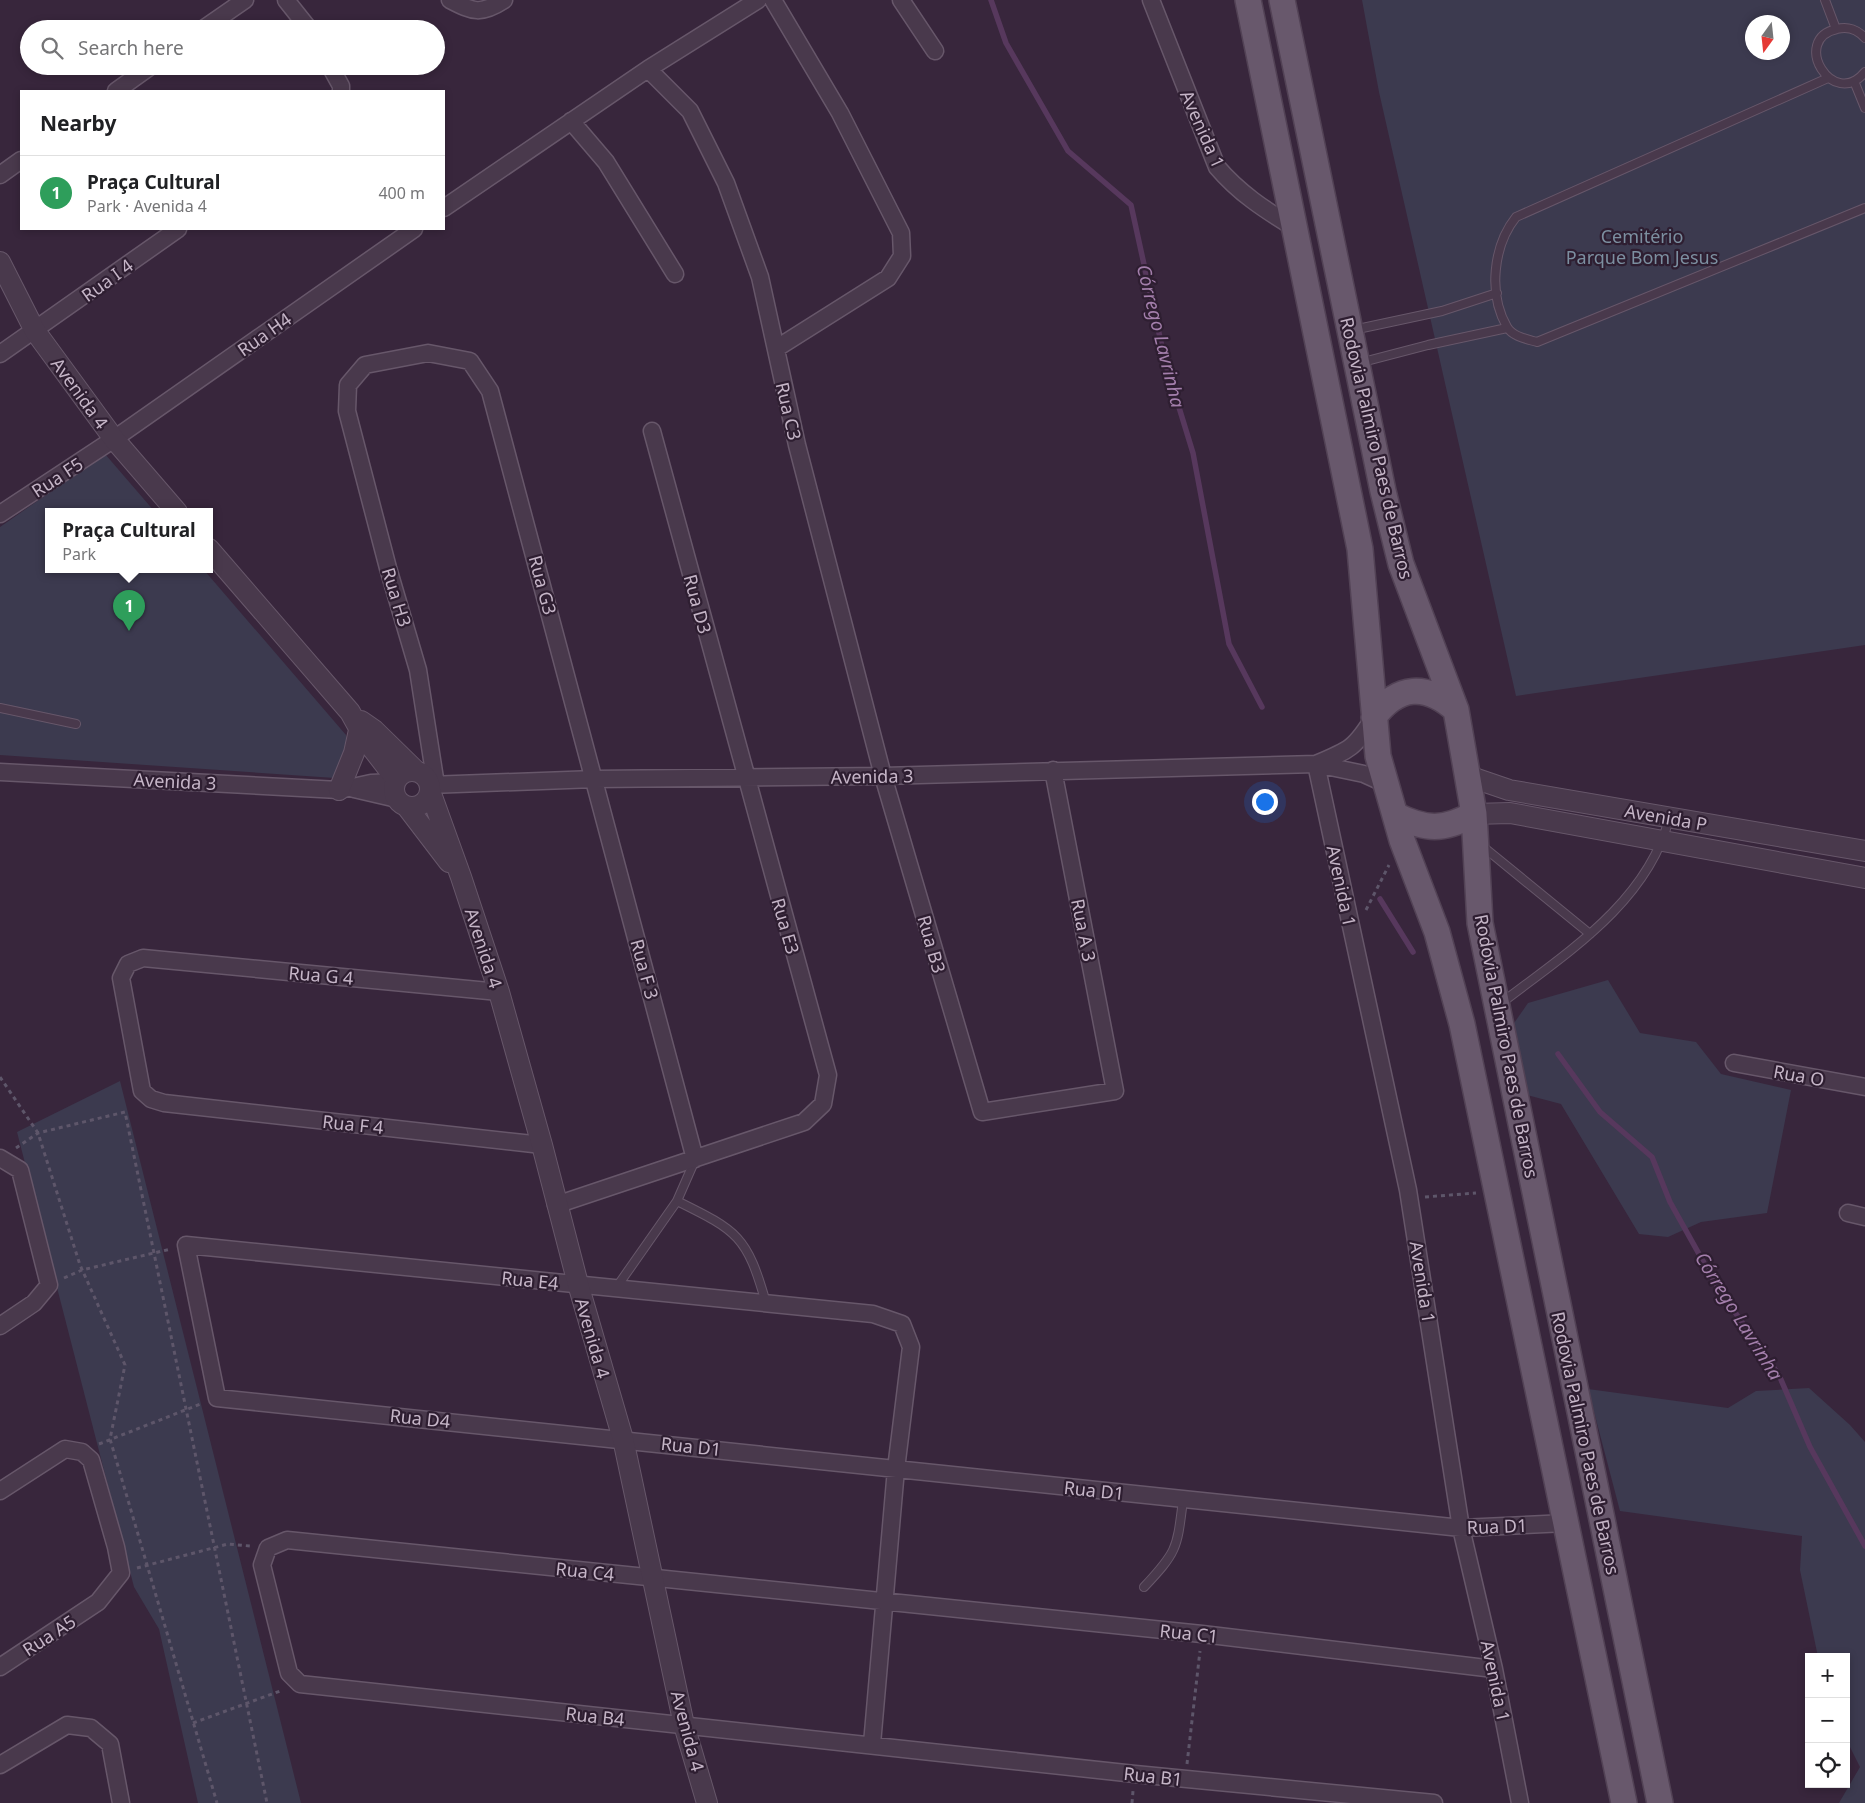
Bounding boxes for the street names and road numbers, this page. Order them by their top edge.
street label: Avenida 1 [1175,86,1231,172]
street label: Rua I 4 [76,253,138,307]
street label: Rua H4 [232,307,296,361]
street label: Rodovia Palmiro Paes de Barros [1335,315,1419,581]
street label: Avenida 4 [46,352,114,434]
street label: Rua C3 [771,380,807,442]
street label: Rua F5 [27,451,87,503]
street label: Rua G3 [524,553,562,617]
street label: Rua H3 [377,564,417,630]
street label: Rua D3 [679,572,717,636]
street label: Avenida 3 [830,763,914,789]
street label: Avenida 3 [133,767,217,795]
street label: Avenida P [1623,798,1709,836]
street label: Avenida 1 [1322,843,1362,929]
street label: Rua E3 [767,895,805,957]
street label: Rua A 3 [1066,897,1102,963]
street label: Avenida 4 [460,905,508,991]
street label: Rua B3 [912,912,952,976]
street label: Rodovia Palmiro Paes de Barros [1470,912,1544,1180]
street label: Rua F 3 [625,936,665,1002]
street label: Rua G 4 [287,960,355,990]
street label: Rua O [1772,1059,1826,1091]
street label: Rua F 4 [321,1109,385,1139]
street label: Avenida 1 [1405,1239,1441,1325]
street label: Rua E4 [500,1265,560,1295]
street label: Avenida 4 [570,1295,616,1381]
street label: Rodovia Palmiro Paes de Barros [1546,1309,1626,1577]
street label: Rua D4 [389,1403,451,1433]
street label: Rua D1 [660,1431,722,1461]
street label: Rua D1 [1063,1475,1125,1505]
street label: Rua D1 [1466,1513,1528,1539]
street label: Rua C4 [555,1556,615,1586]
street label: Rua A5 [18,1609,80,1661]
street label: Rua C1 [1159,1618,1219,1648]
street label: Avenida 1 [1476,1638,1516,1724]
street label: Avenida 4 [666,1688,710,1774]
street label: Rua B4 [564,1701,626,1731]
street label: Rua B1 [1122,1761,1184,1791]

